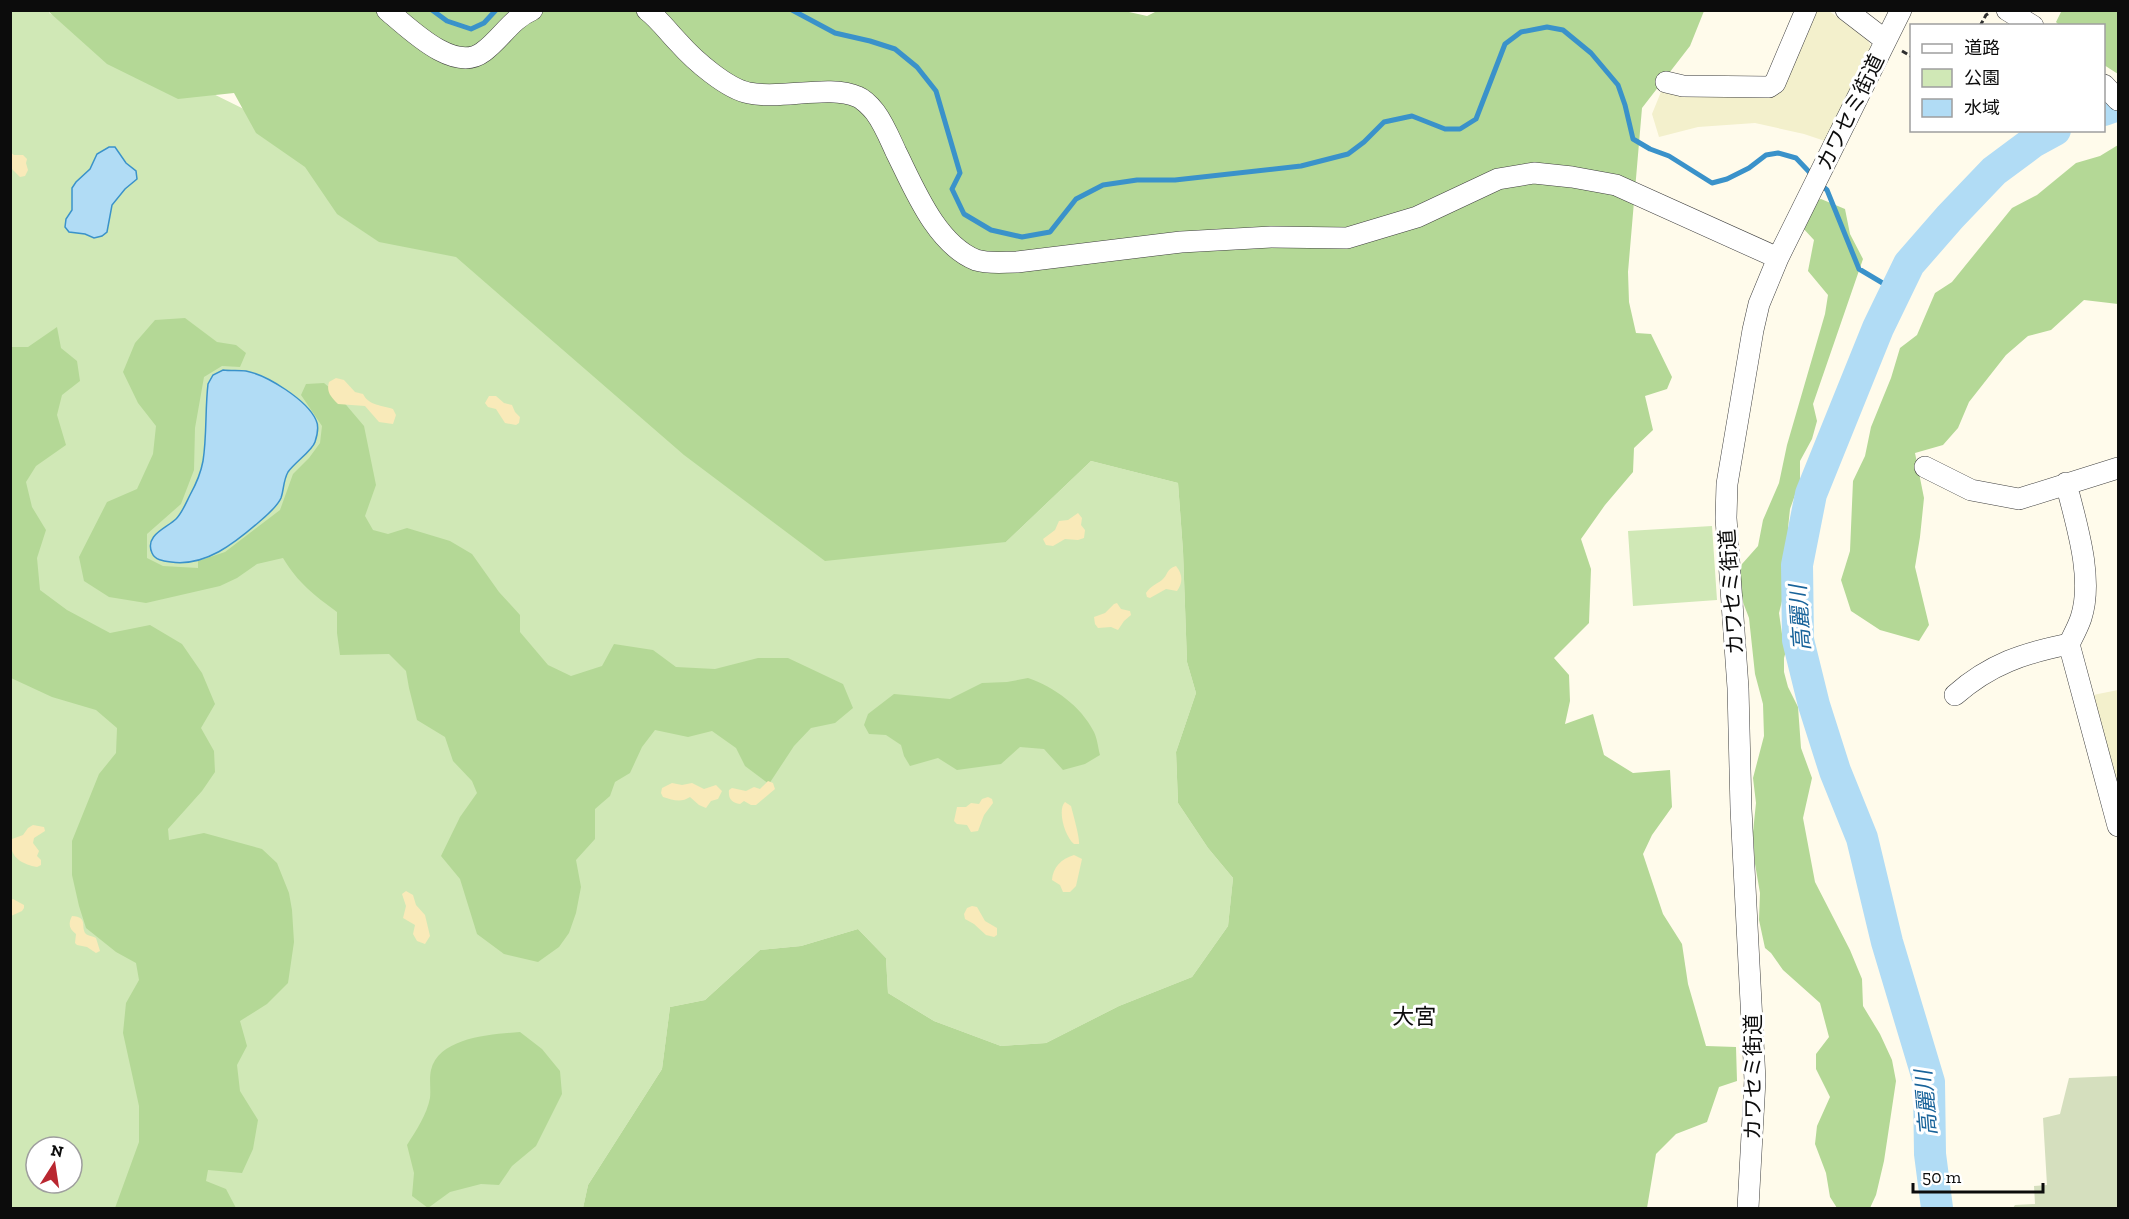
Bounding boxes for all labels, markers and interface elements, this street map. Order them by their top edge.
legend [1910,24,2105,132]
text: 道路 [1964,37,2000,59]
street label: カワセミ街道 [1811,50,1889,174]
text: 公園 [1964,67,2000,89]
text: 水域 [1964,97,2000,119]
street label: カワセミ街道 [1714,528,1748,656]
water label: 高麗川 [1784,582,1816,652]
district label: 大宮 [1392,1003,1436,1030]
street label: カワセミ街道 [1740,1014,1765,1140]
water label: 高麗川 [1910,1067,1942,1137]
north arrow [24,1135,84,1195]
text: N [49,1140,65,1161]
scale bar [1913,1156,2044,1194]
text: 50 m [1922,1166,1962,1188]

